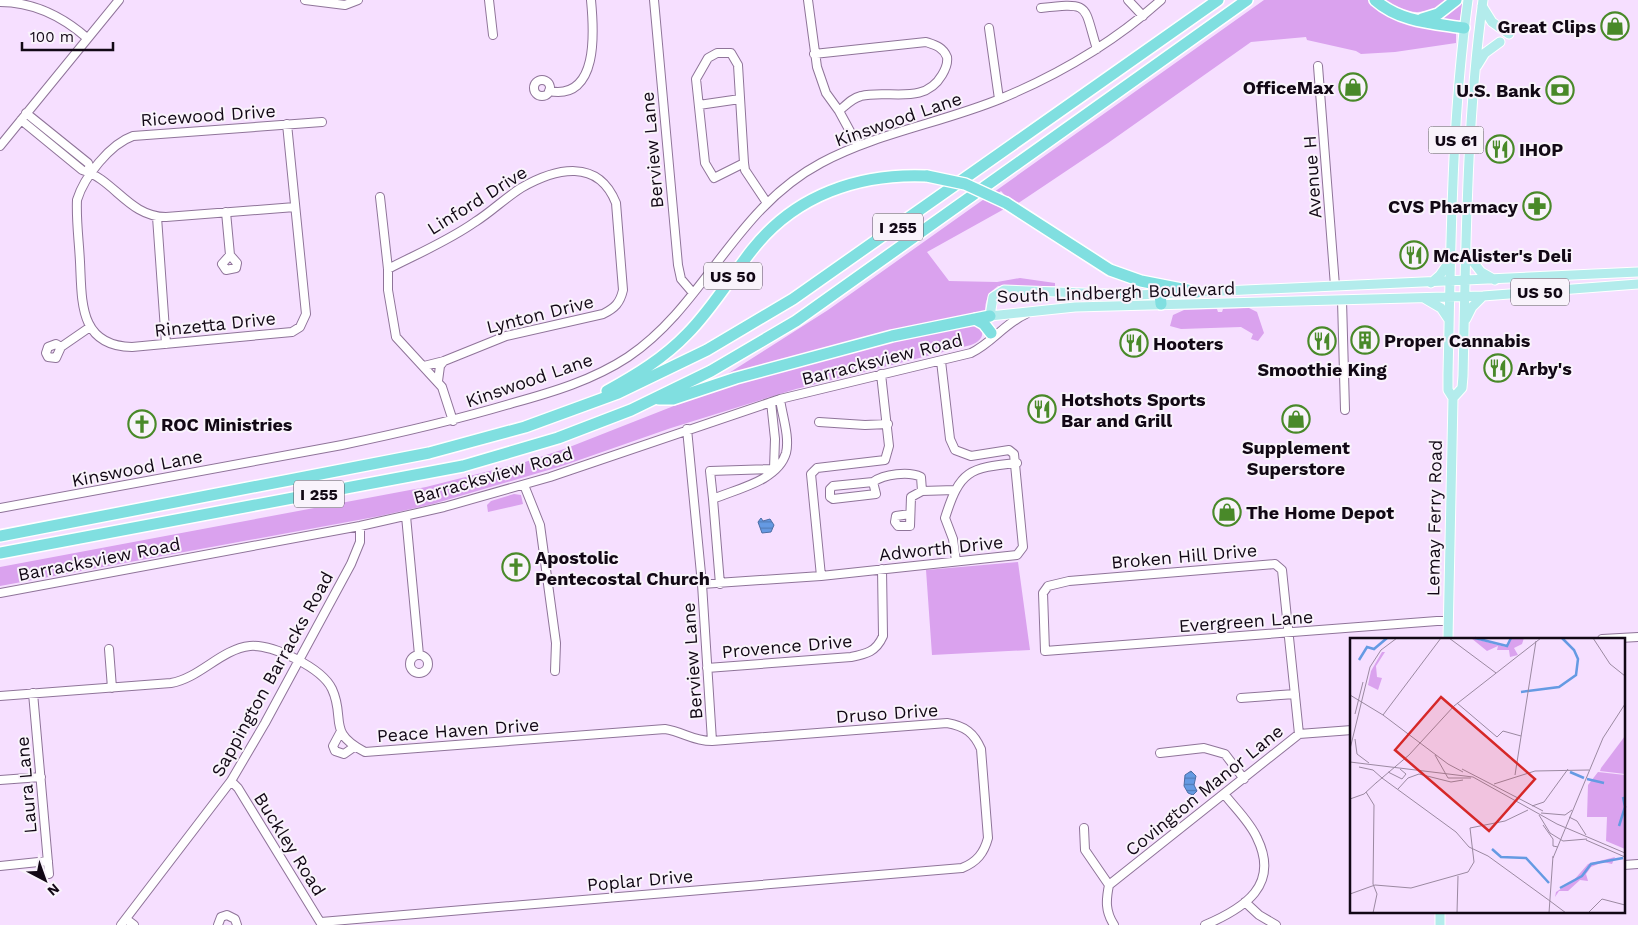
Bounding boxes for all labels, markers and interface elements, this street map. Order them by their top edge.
shop icon: Great Clips [1600,11,1630,41]
place label: Great Clips [1498,16,1596,37]
scale bar [22,20,114,52]
text: 100 m [30,28,74,46]
shop icon: OfficeMax [1338,72,1368,102]
bank icon: U.S. Bank [1545,75,1575,105]
place label: OfficeMax [1243,77,1334,98]
place label: U.S. Bank [1456,80,1542,101]
street label: Kinswood Lane [832,87,964,151]
street label: Berview Lane [636,91,668,209]
street label: Ricewood Drive [140,100,276,130]
road number: US 61 [1428,126,1484,154]
restaurant icon: IHOP [1485,134,1515,164]
street label: Avenue H [1299,135,1325,219]
place label: IHOP [1519,139,1563,160]
street label: Linford Drive [423,161,531,239]
pharmacy icon: CVS Pharmacy [1522,191,1552,221]
place label: CVS Pharmacy [1388,196,1519,217]
road number: I 255 [873,213,923,240]
restaurant icon: McAlister's Deli [1399,240,1429,270]
place label: McAlister's Deli [1433,245,1572,266]
road number: US 50 [704,262,762,290]
street label: South Lindbergh Boulevard [996,277,1236,307]
road number: US 50 [1511,278,1569,306]
street label: Lynton Drive [484,291,596,337]
street label: Rinzetta Drive [153,307,277,341]
building icon: Proper Cannabis [1350,325,1380,355]
restaurant icon: Smoothie King [1307,326,1337,356]
restaurant icon: Hooters [1119,328,1149,358]
street label: Barracksview Road [799,329,965,389]
place label: Proper Cannabis [1384,330,1531,351]
place label: Hooters [1153,333,1224,354]
street label: Kinswood Lane [463,348,595,412]
restaurant icon: Arby's [1483,353,1513,383]
place label: Arby's [1517,358,1572,379]
place label: Smoothie King [1257,359,1387,380]
place label: Hotshots Sports Bar and Grill [1061,389,1206,431]
restaurant icon: Hotshots Sports Bar and Grill [1027,394,1057,424]
shop icon: Supplement Superstore [1281,404,1311,434]
church icon: ROC Ministries [127,409,157,439]
place label: ROC Ministries [161,414,293,435]
place label: Supplement Superstore [1242,437,1350,479]
street label: Lemay Ferry Road [1422,440,1446,596]
street label: Barracksview Road [411,442,575,508]
street label: Kinswood Lane [70,445,204,491]
road number: I 255 [294,480,344,508]
shop icon: The Home Depot [1212,497,1242,527]
place label: The Home Depot [1246,502,1394,523]
street label: Adworth Drive [878,531,1004,565]
street label: Barracksview Road [16,533,182,585]
street label: Broken Hill Drive [1110,539,1258,573]
place label: Apostolic Pentecostal Church [535,547,710,589]
church icon: Apostolic Pentecostal Church [501,552,531,582]
street label: Sappington Barracks Road [207,568,337,780]
street label: Berview Lane [677,602,707,720]
street label: Evergreen Lane [1178,606,1314,636]
street label: Provence Drive [721,630,853,662]
inset map [1350,638,1626,912]
street label: Druso Drive [835,699,939,727]
street label: Peace Haven Drive [376,714,540,746]
street label: Covington Manor Lane [1121,720,1287,860]
street label: Laura Lane [11,735,41,835]
street label: Buckley Road [250,789,330,899]
north arrow [20,855,70,905]
street label: Poplar Drive [586,865,694,895]
text: N [44,880,63,899]

